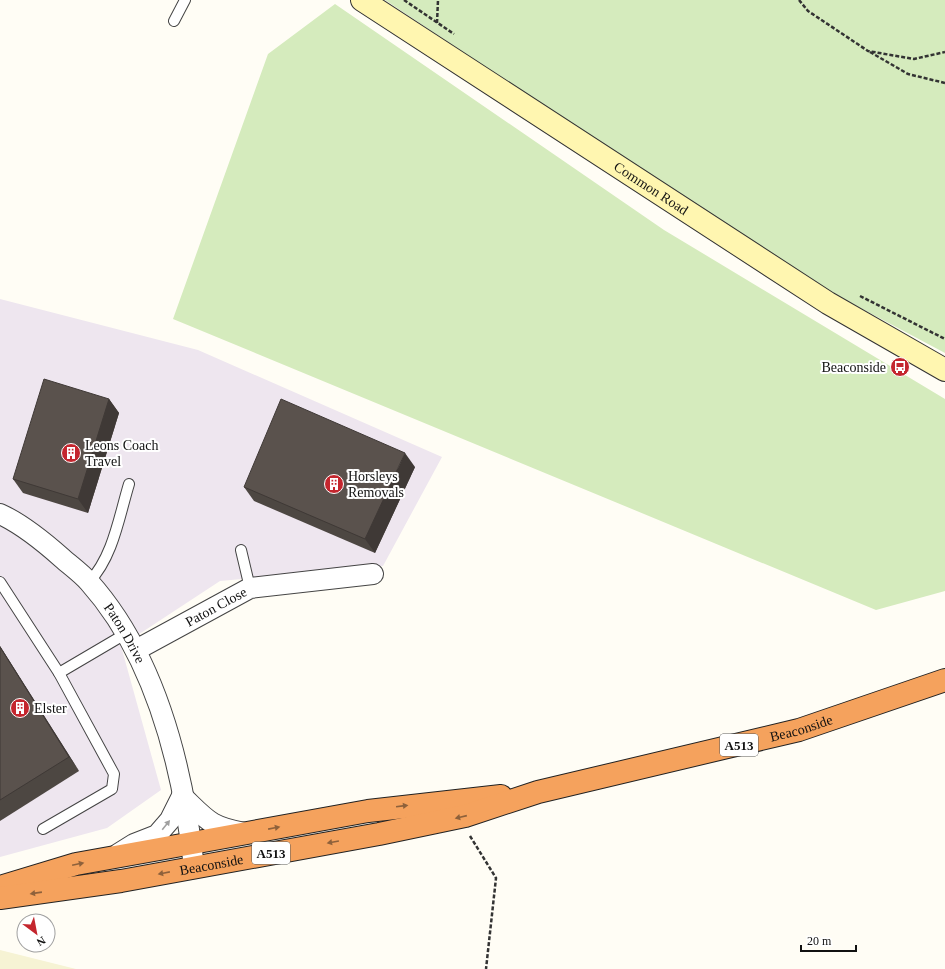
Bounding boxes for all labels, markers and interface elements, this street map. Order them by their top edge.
street label: Common Road [611,159,691,218]
bus stop icon: Beaconside [889,356,911,378]
place label: Beaconside [821,360,886,375]
place label: Leons Coach Travel [85,438,158,469]
building icon: Leons Coach Travel [60,442,82,464]
place label: Horsleys Removals [348,469,404,500]
building icon: Horsleys Removals [323,473,345,495]
street label: Paton Close [183,584,249,629]
street label: Paton Drive [101,600,148,666]
building icon: Elster [9,697,31,719]
place label: Elster [34,701,67,716]
street label: Beaconside [768,712,834,744]
road number: A513 [720,734,758,756]
one-way arrow [396,803,409,810]
one-way arrow [455,814,467,820]
one-way arrow [161,820,170,830]
one-way arrow [268,825,280,831]
one-way arrow [327,840,339,846]
road number: A513 [252,842,290,864]
street label: Beaconside [178,851,244,878]
one-way arrow [72,861,84,867]
one-way arrow [158,870,170,876]
one-way arrow [30,890,42,896]
north arrow [16,913,56,953]
scale bar [801,927,856,953]
text: N [35,934,48,949]
text: 20 m [807,934,832,948]

